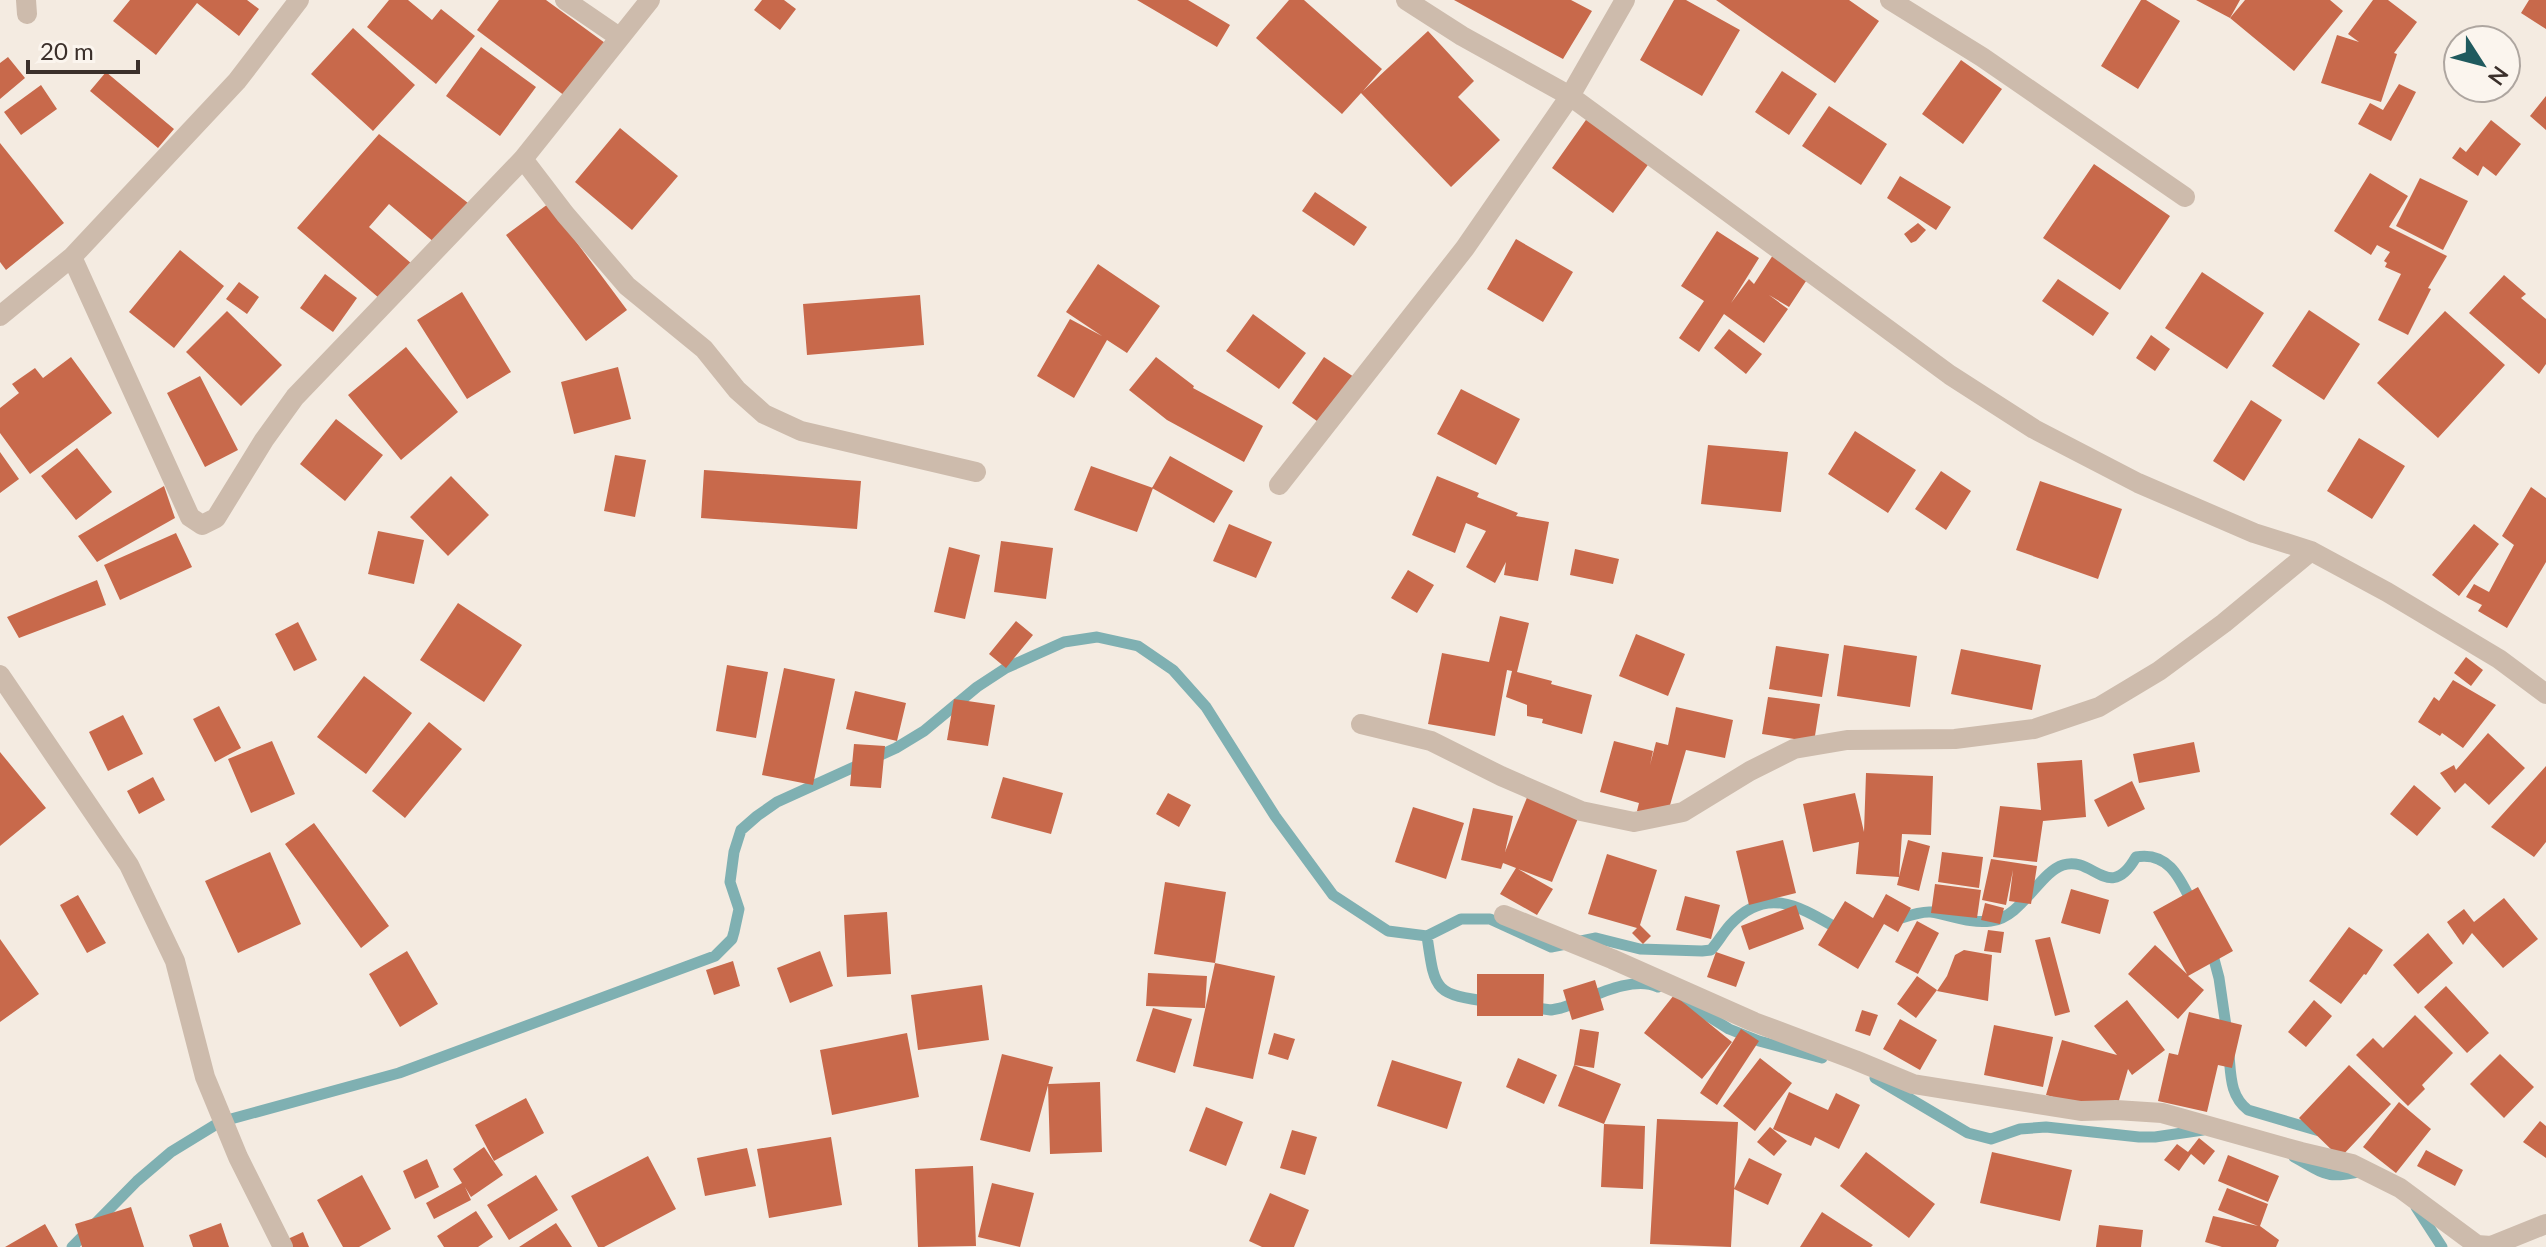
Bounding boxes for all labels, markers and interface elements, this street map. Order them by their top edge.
scale bar [28,24,138,74]
north arrow [2442,24,2522,104]
text: 20 m [40,36,94,65]
text: N [2483,61,2514,91]

